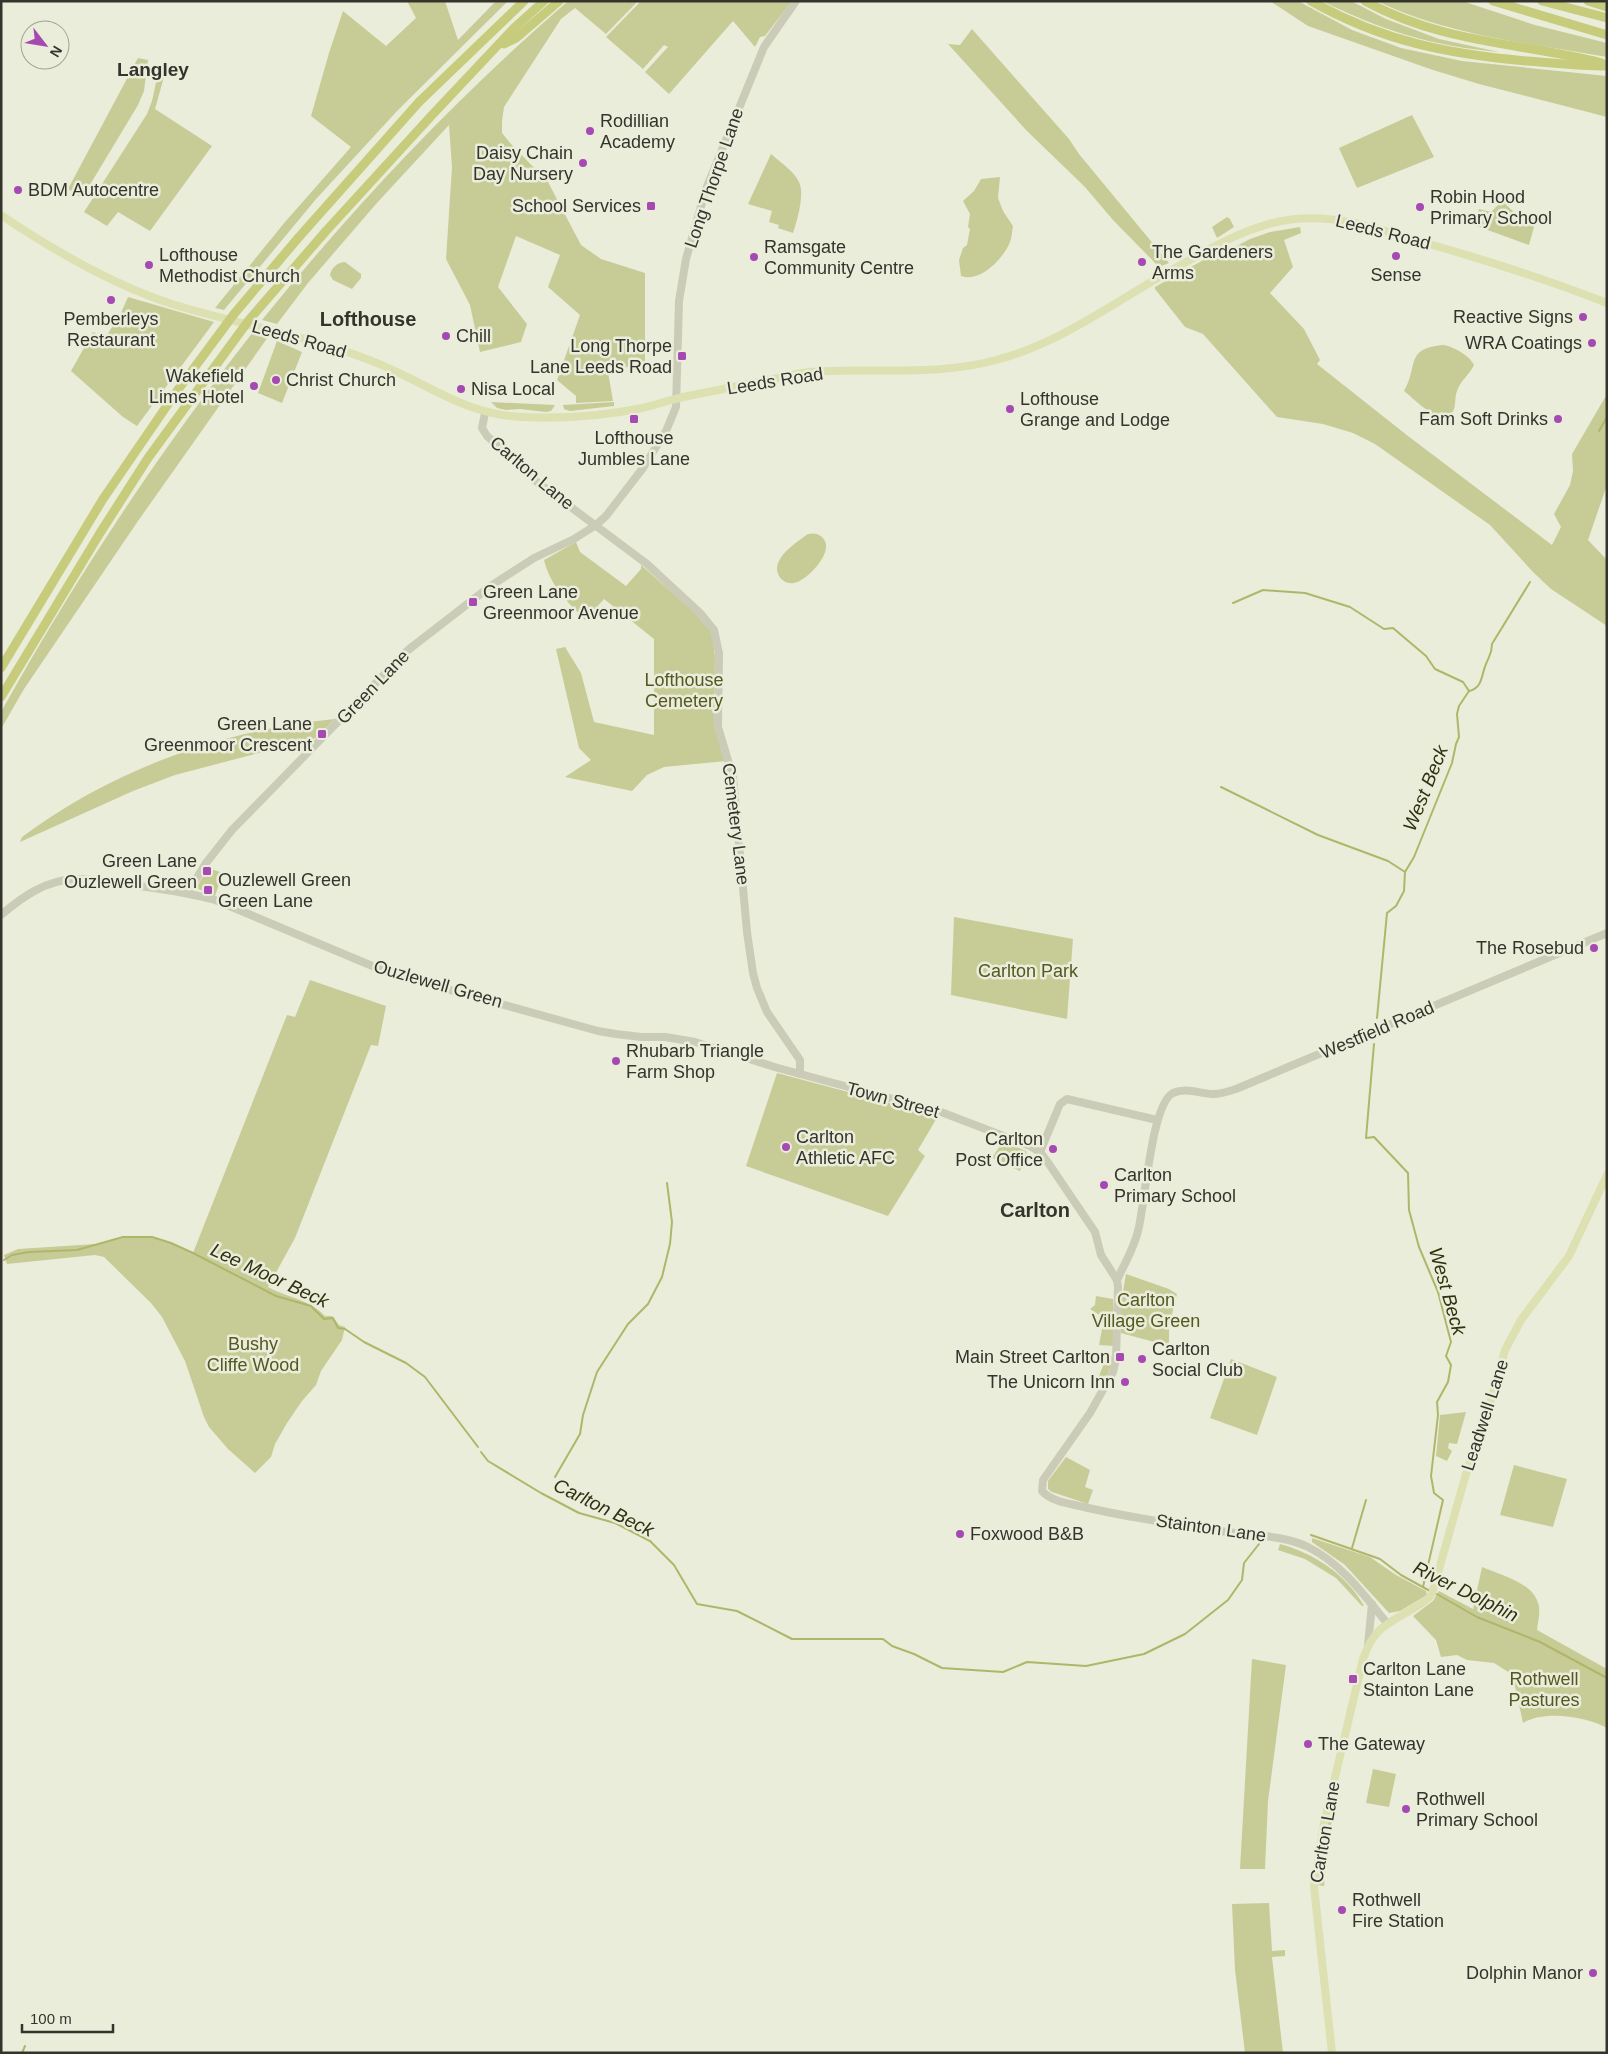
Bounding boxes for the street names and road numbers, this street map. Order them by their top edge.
street label: Long Thorpe Lane [681,105,747,251]
street label: Leeds Road [1333,211,1433,253]
street label: Leeds Road [250,316,348,362]
street label: Leeds Road [725,364,825,398]
street label: Carlton Lane [486,432,578,514]
street label: Green Lane [333,646,413,728]
street label: Cemetery Lane [719,762,753,886]
street label: Ouzlewell Green [371,956,505,1012]
street label: Westfield Road [1317,997,1437,1063]
street label: Town Street [845,1078,941,1122]
street label: Leadwell Lane [1458,1357,1512,1473]
street label: Stainton Lane [1155,1510,1267,1546]
street label: Carlton Lane [1306,1780,1344,1884]

